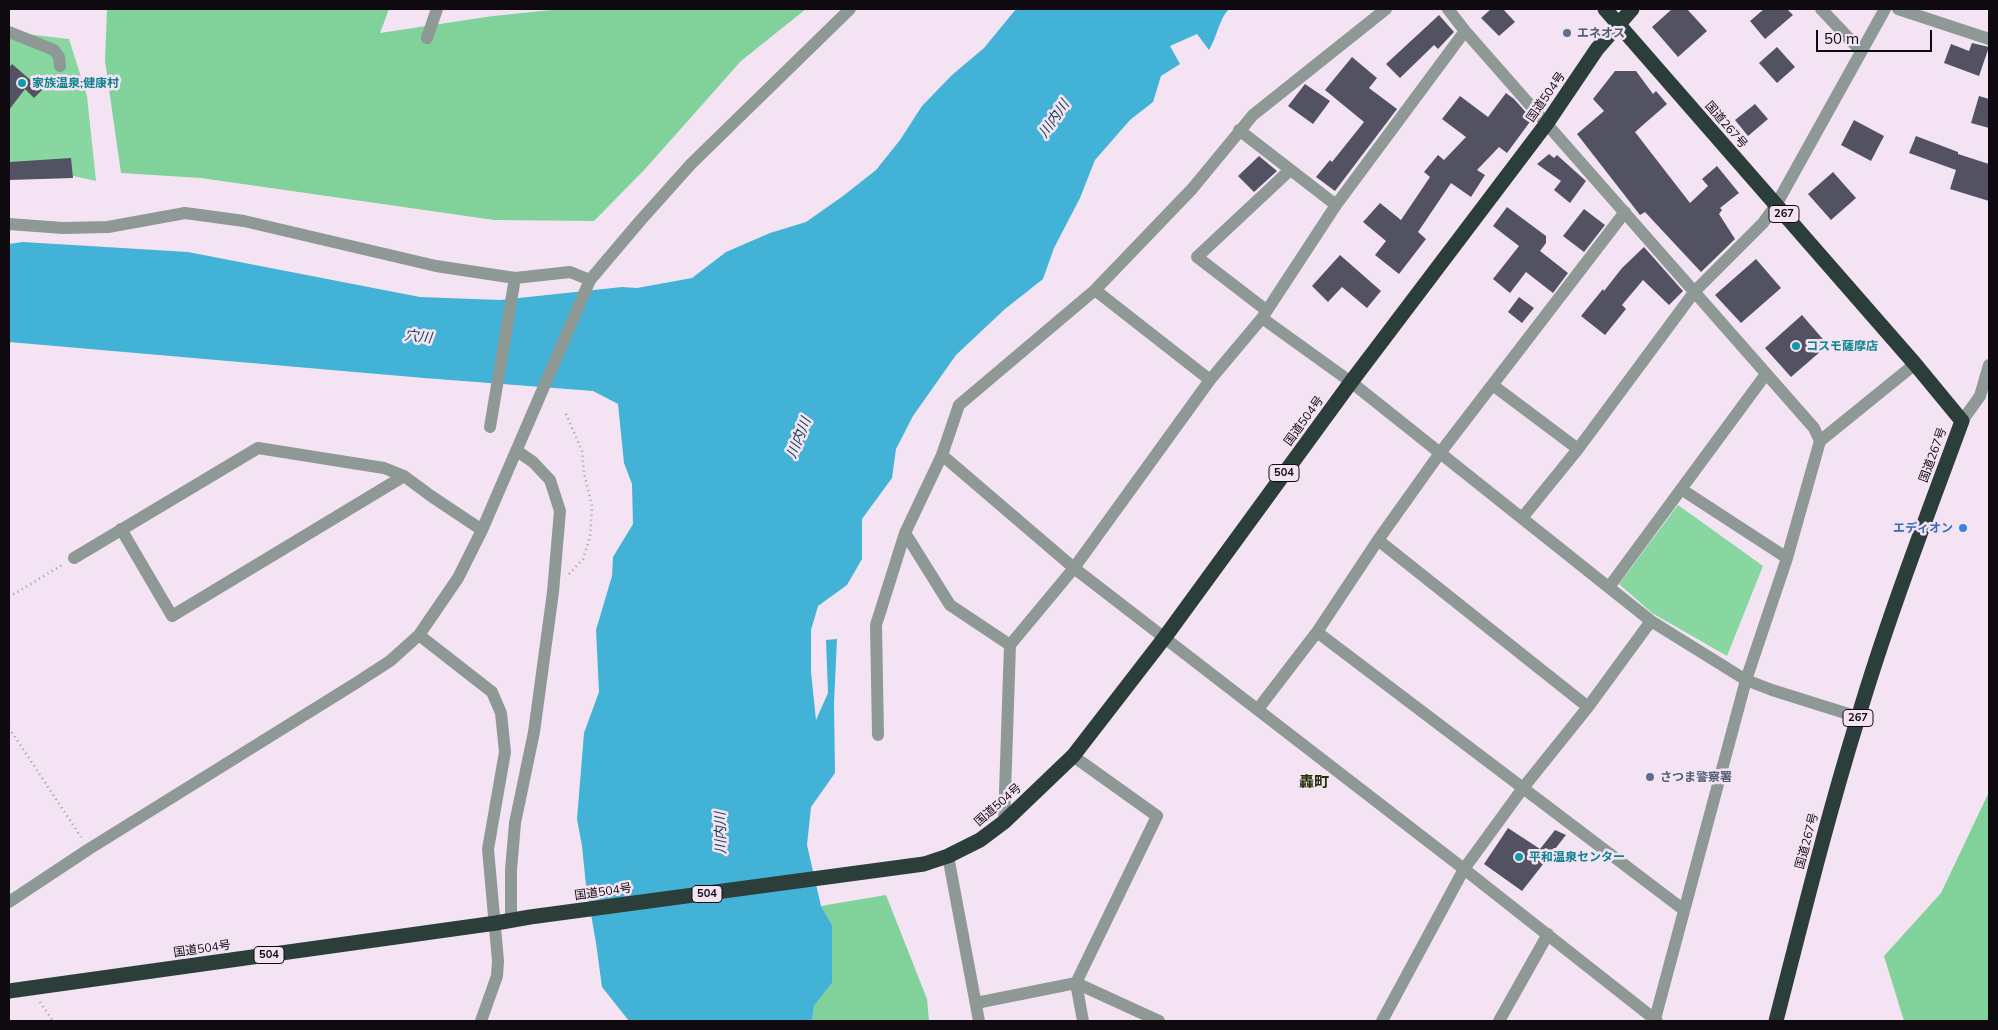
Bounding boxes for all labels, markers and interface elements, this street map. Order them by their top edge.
scale bar [1818,20,1934,52]
place label: エネオス [1577,26,1625,40]
marker: エネオス [1561,27,1573,39]
text: 50 m [1824,29,1859,48]
street label: 国道504号 [1524,69,1568,125]
place label: 家族温泉;健康村 [32,76,119,90]
marker: 家族温泉;健康村 [16,77,28,89]
water label: 川内川 [1035,97,1073,141]
street label: 国道267号 [1702,99,1750,151]
road number: 267 [1769,205,1799,222]
water label: 穴川 [403,327,433,347]
place label: コスモ薩摩店 [1806,339,1878,353]
marker: コスモ薩摩店 [1790,340,1802,352]
street label: 国道504号 [1281,393,1327,449]
water label: 川内川 [783,415,815,461]
street label: 国道267号 [1916,425,1950,485]
road number: 504 [1269,464,1299,482]
place label: エディオン [1893,521,1953,535]
marker: エディオン [1957,522,1969,534]
road number: 267 [1843,710,1873,726]
place label: さつま警察署 [1660,770,1732,784]
marker: さつま警察署 [1644,771,1656,783]
district label: 轟町 [1299,773,1329,791]
street label: 国道504号 [972,781,1024,829]
street label: 国道267号 [1793,811,1821,871]
water label: 川内川 [712,812,730,854]
place label: 平和温泉センター [1529,850,1625,864]
marker: 平和温泉センター [1513,851,1525,863]
street label: 国道504号 [573,881,633,903]
road number: 504 [692,886,722,902]
street label: 国道504号 [172,938,232,960]
road number: 504 [254,946,284,964]

